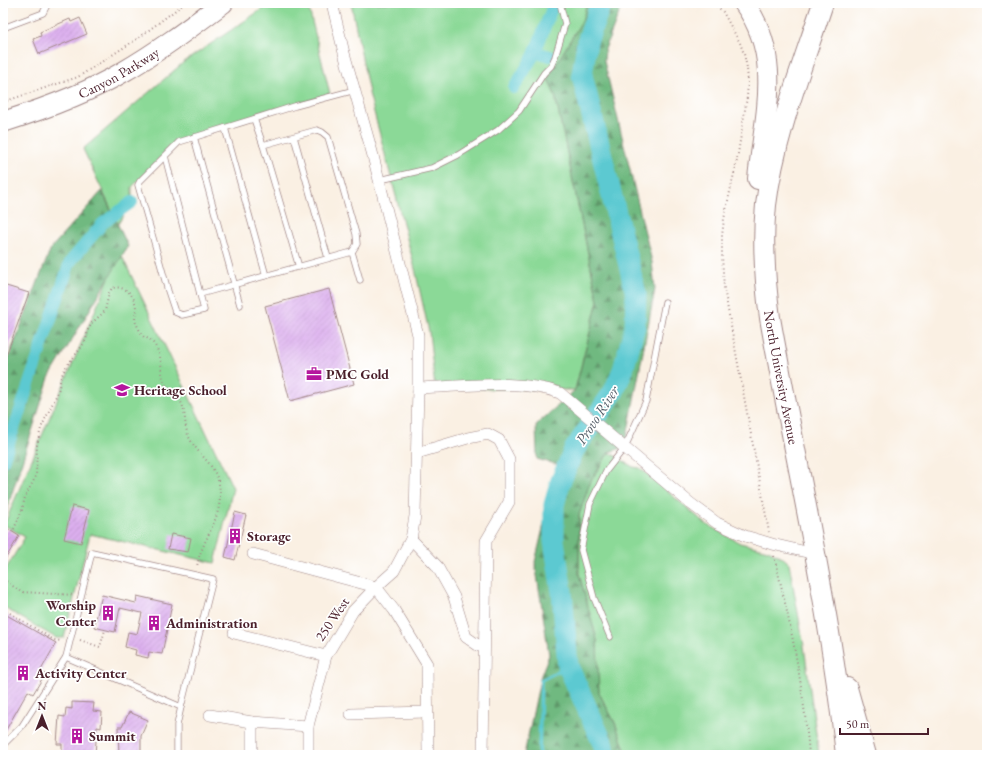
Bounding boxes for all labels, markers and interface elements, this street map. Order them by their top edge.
street label: Canyon Parkway [75,42,163,103]
street label: North University Avenue [760,309,803,446]
office icon: PMC Gold [305,365,323,383]
place label: PMC Gold [326,365,389,383]
school or university icon: Heritage School [113,381,131,399]
place label: Heritage School [134,381,227,399]
water label: Provo River [571,381,624,448]
building icon: Storage [226,527,244,545]
place label: Storage [247,527,291,545]
street label: 250 West [311,593,353,644]
place label: Worship Center [46,596,96,630]
building icon: Worship Center [99,604,117,622]
building icon: Administration [145,614,163,632]
place label: Administration [165,614,258,632]
building icon: Activity Center [14,664,32,682]
place label: Activity Center [34,664,127,682]
north arrow [22,696,62,736]
text: N [38,699,47,713]
scale bar [840,710,928,736]
text: 50 m [846,716,870,732]
building icon: Summit [68,727,86,745]
place label: Summit [89,727,136,745]

